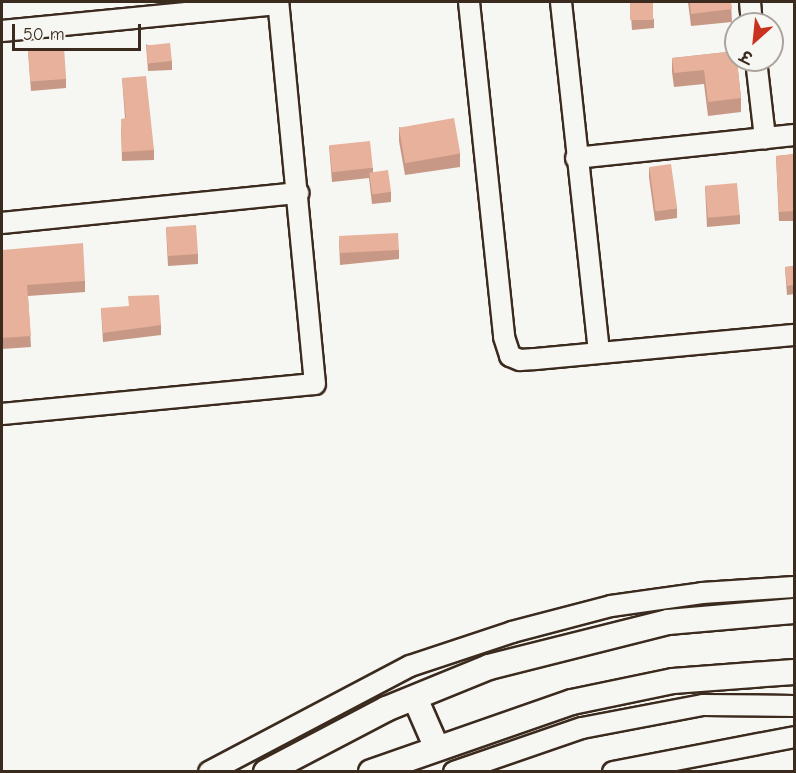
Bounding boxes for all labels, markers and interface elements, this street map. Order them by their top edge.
scale bar [15,12,144,50]
north arrow [724,12,784,72]
text: 50 m [23,24,65,45]
text: उ [738,46,756,67]

